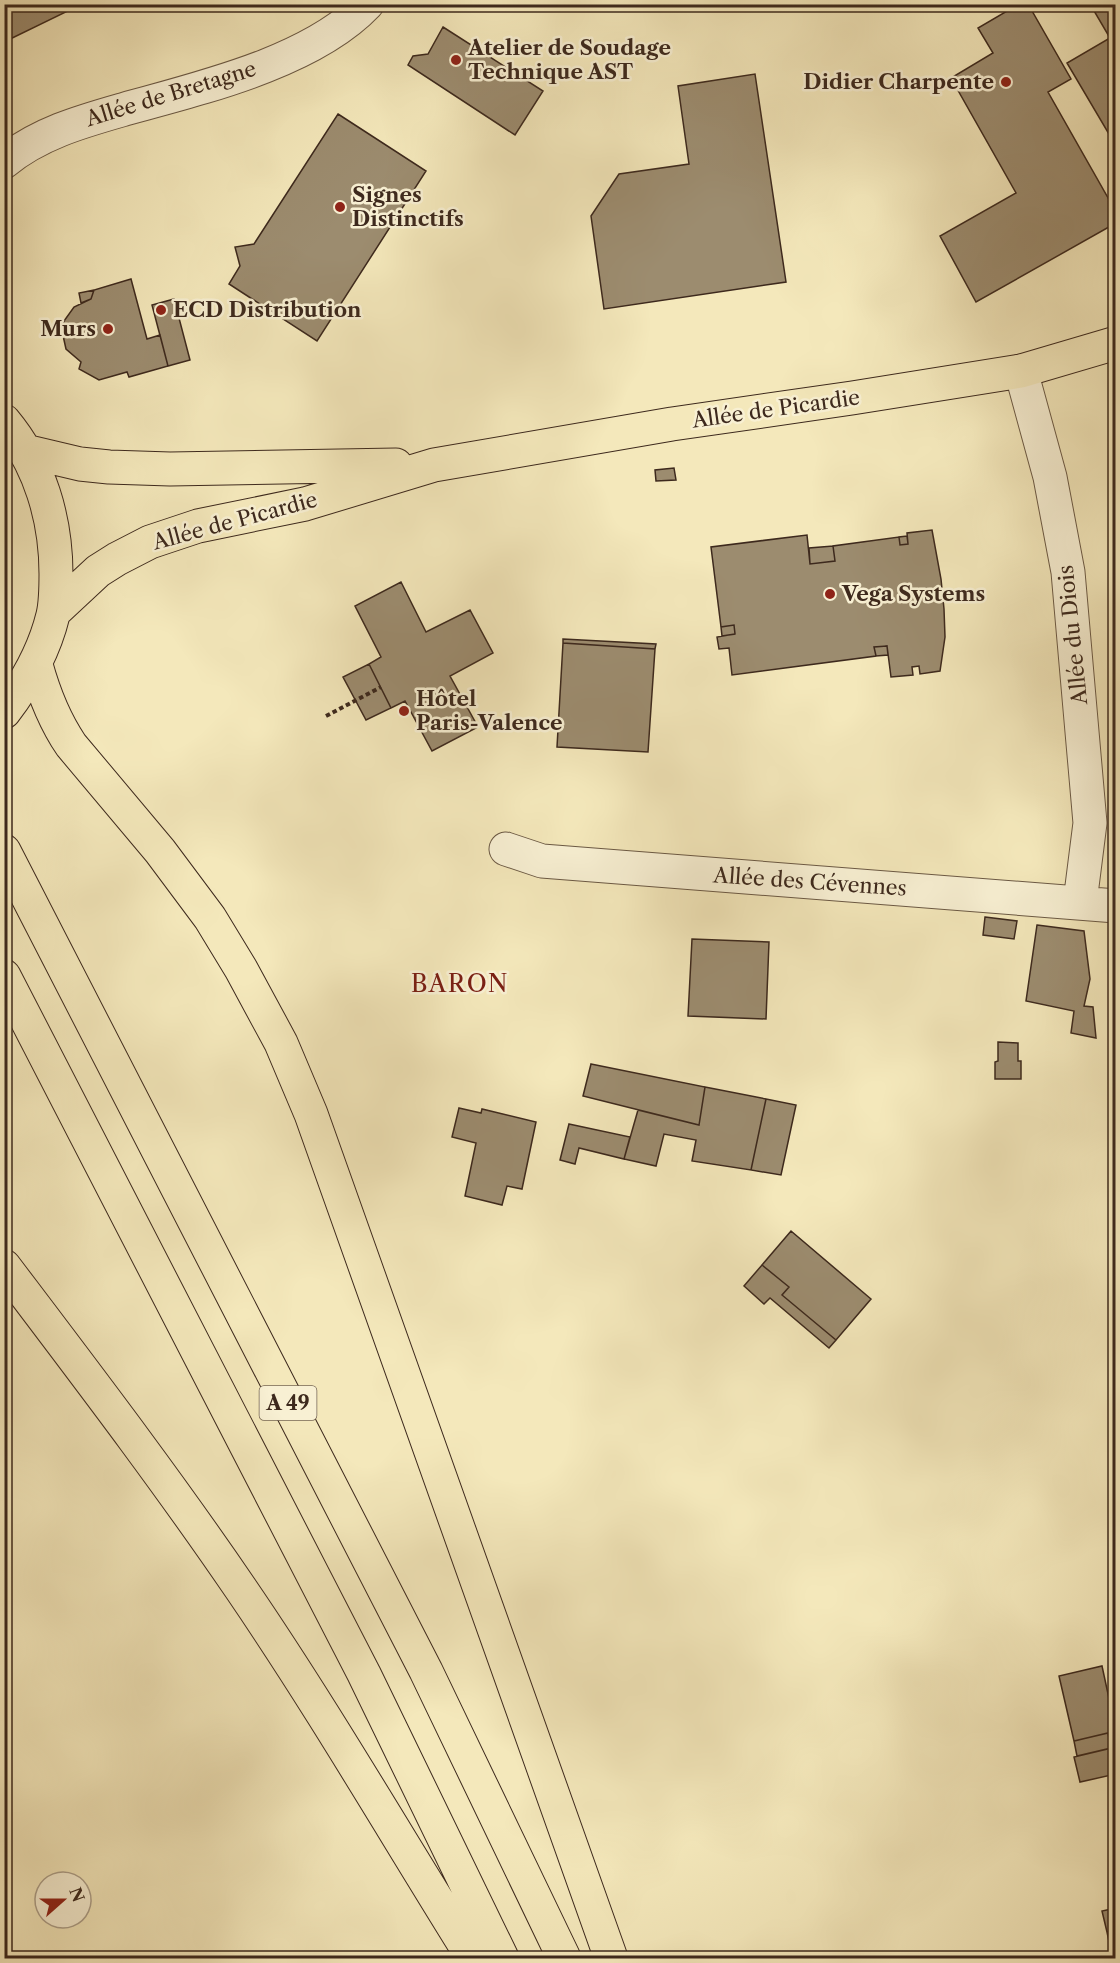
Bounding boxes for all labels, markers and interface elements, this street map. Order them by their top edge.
place label: Atelier de Soudage Technique AST [467,35,671,84]
marker: Atelier de Soudage Technique AST [449,53,463,67]
street label: Allée de Bretagne [82,56,259,132]
place label: Didier Charpente [803,69,994,94]
marker: Didier Charpente [999,75,1013,89]
place label: Signes Distinctifs [352,182,464,231]
marker: Signes Distinctifs [333,200,347,214]
place label: ECD Distribution [173,297,362,322]
marker: ECD Distribution [154,303,168,317]
place label: Murs [40,316,96,341]
marker: Murs [101,322,115,336]
street label: Allée de Picardie [689,384,861,433]
street label: Allée de Picardie [149,487,320,555]
street label: Allée du Diois [1053,564,1092,707]
place label: Vega Systems [841,581,985,606]
marker: Vega Systems [823,587,837,601]
place label: Hôtel Paris-Valence [416,686,563,735]
marker: Hôtel Paris-Valence [397,704,411,718]
street label: Allée des Cévennes [712,862,908,901]
district label: BARON [411,969,509,998]
road number: A 49 [260,1386,316,1420]
north arrow [33,1870,93,1930]
text: N [65,1885,89,1905]

